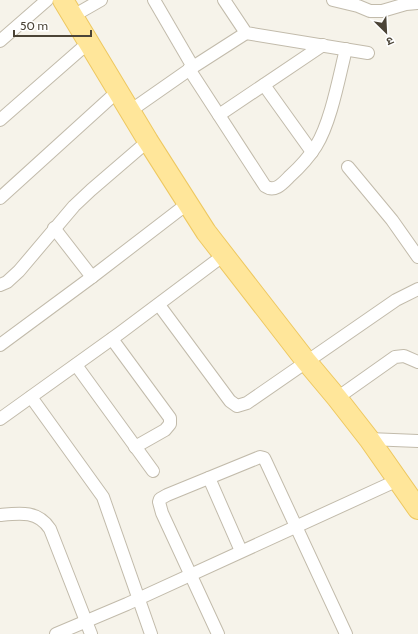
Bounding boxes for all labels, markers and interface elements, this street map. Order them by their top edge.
scale bar [14,12,91,38]
north arrow [366,12,406,52]
text: 50 m [20,18,48,33]
text: उ [384,33,396,49]

